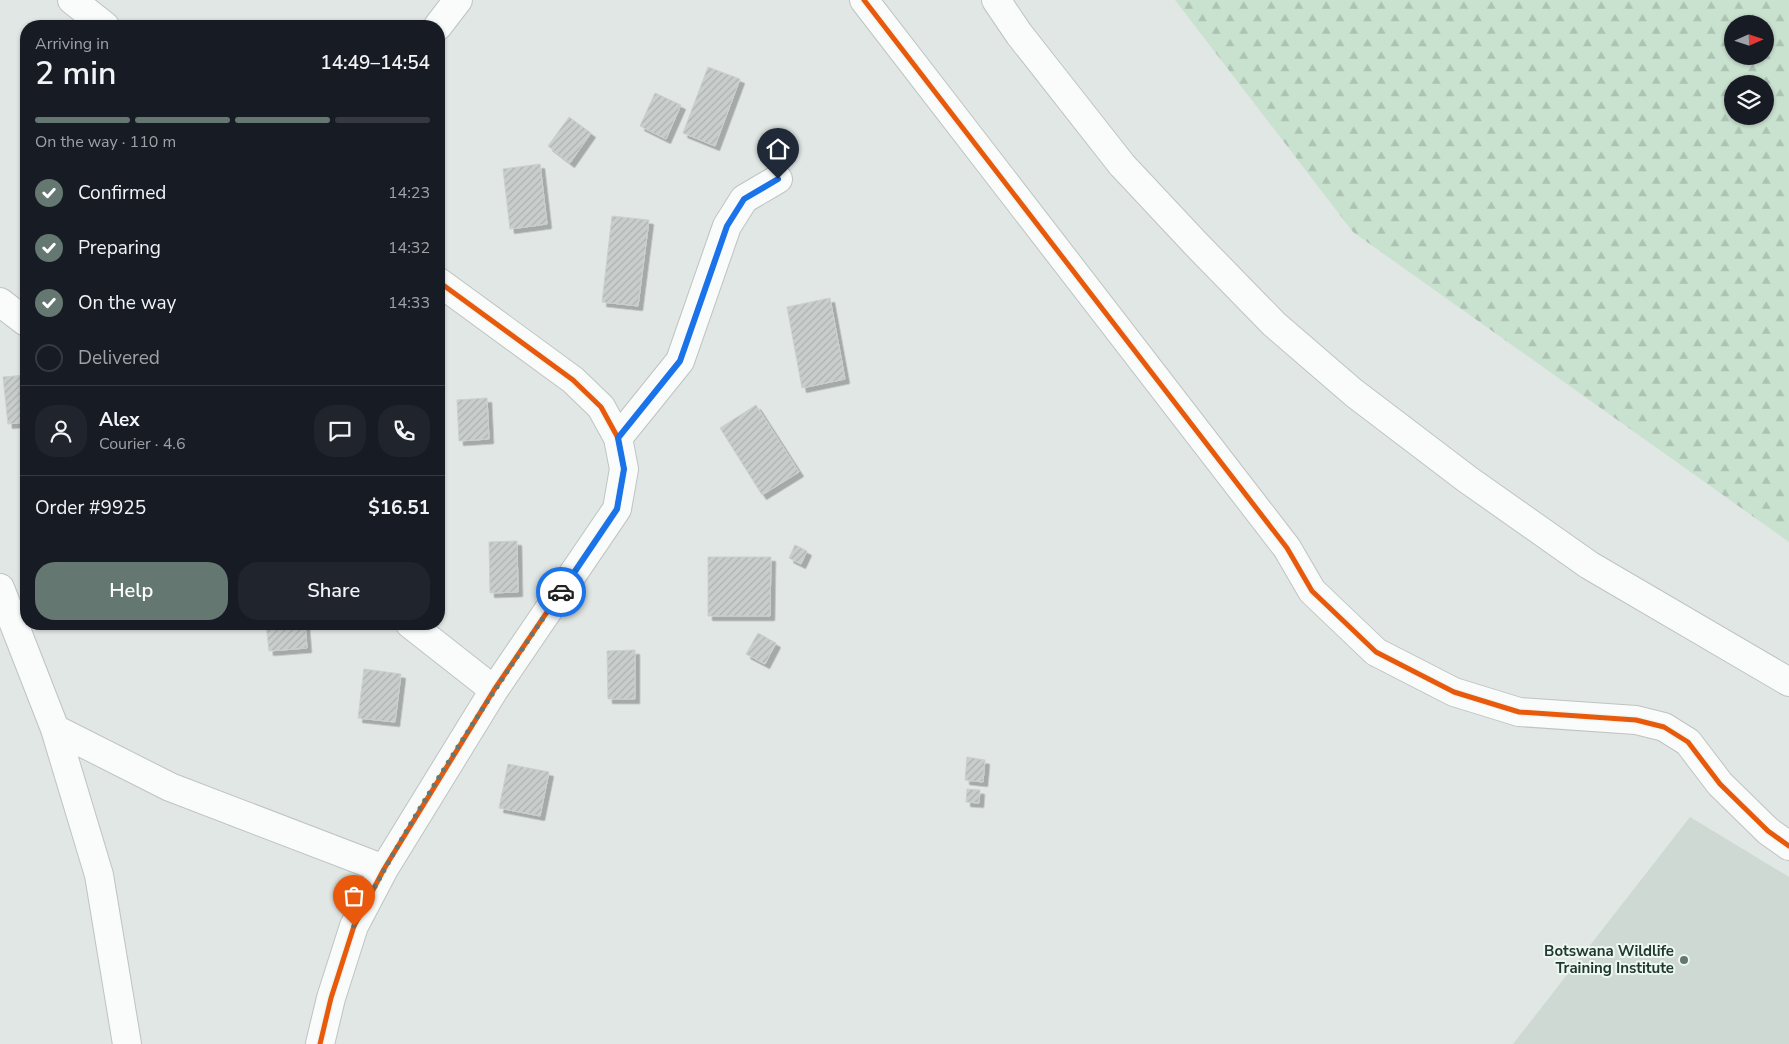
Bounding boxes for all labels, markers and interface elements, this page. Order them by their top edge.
north arrow [1724,15,1774,65]
map controls [1724,15,1774,125]
text: Arriving in [35,33,109,55]
text: 14:49–14:54 [320,50,430,76]
text: 2 min [35,52,117,95]
button: layers [1724,75,1774,125]
pin [757,128,799,179]
text: On the way · 110 m [35,131,176,153]
icon: home [764,135,792,163]
icon: check [35,179,63,207]
text: Confirmed [78,180,166,206]
text: 14:23 [388,182,430,204]
icon: check [35,234,63,262]
text: Preparing [78,235,161,261]
text: 14:32 [388,237,430,259]
icon: check [35,289,63,317]
text: On the way [78,290,176,316]
text: 14:33 [388,292,430,314]
text: Delivered [78,345,160,371]
button: person [35,405,87,457]
button: chat [314,405,366,457]
button: phone [378,405,430,457]
text: Alex [99,407,140,433]
text: Courier · 4.6 [99,433,185,455]
text: Order #9925 [35,495,146,521]
text: $16.51 [368,495,430,521]
button: Help [35,562,228,620]
button: Share [238,562,430,620]
courier [536,567,586,617]
icon: car [547,578,575,606]
pin [333,875,375,926]
icon: bag [340,882,368,910]
place label: Botswana Wildlife Training Institute [1544,941,1674,978]
marker: Botswana Wildlife Training Institute [1678,954,1690,966]

